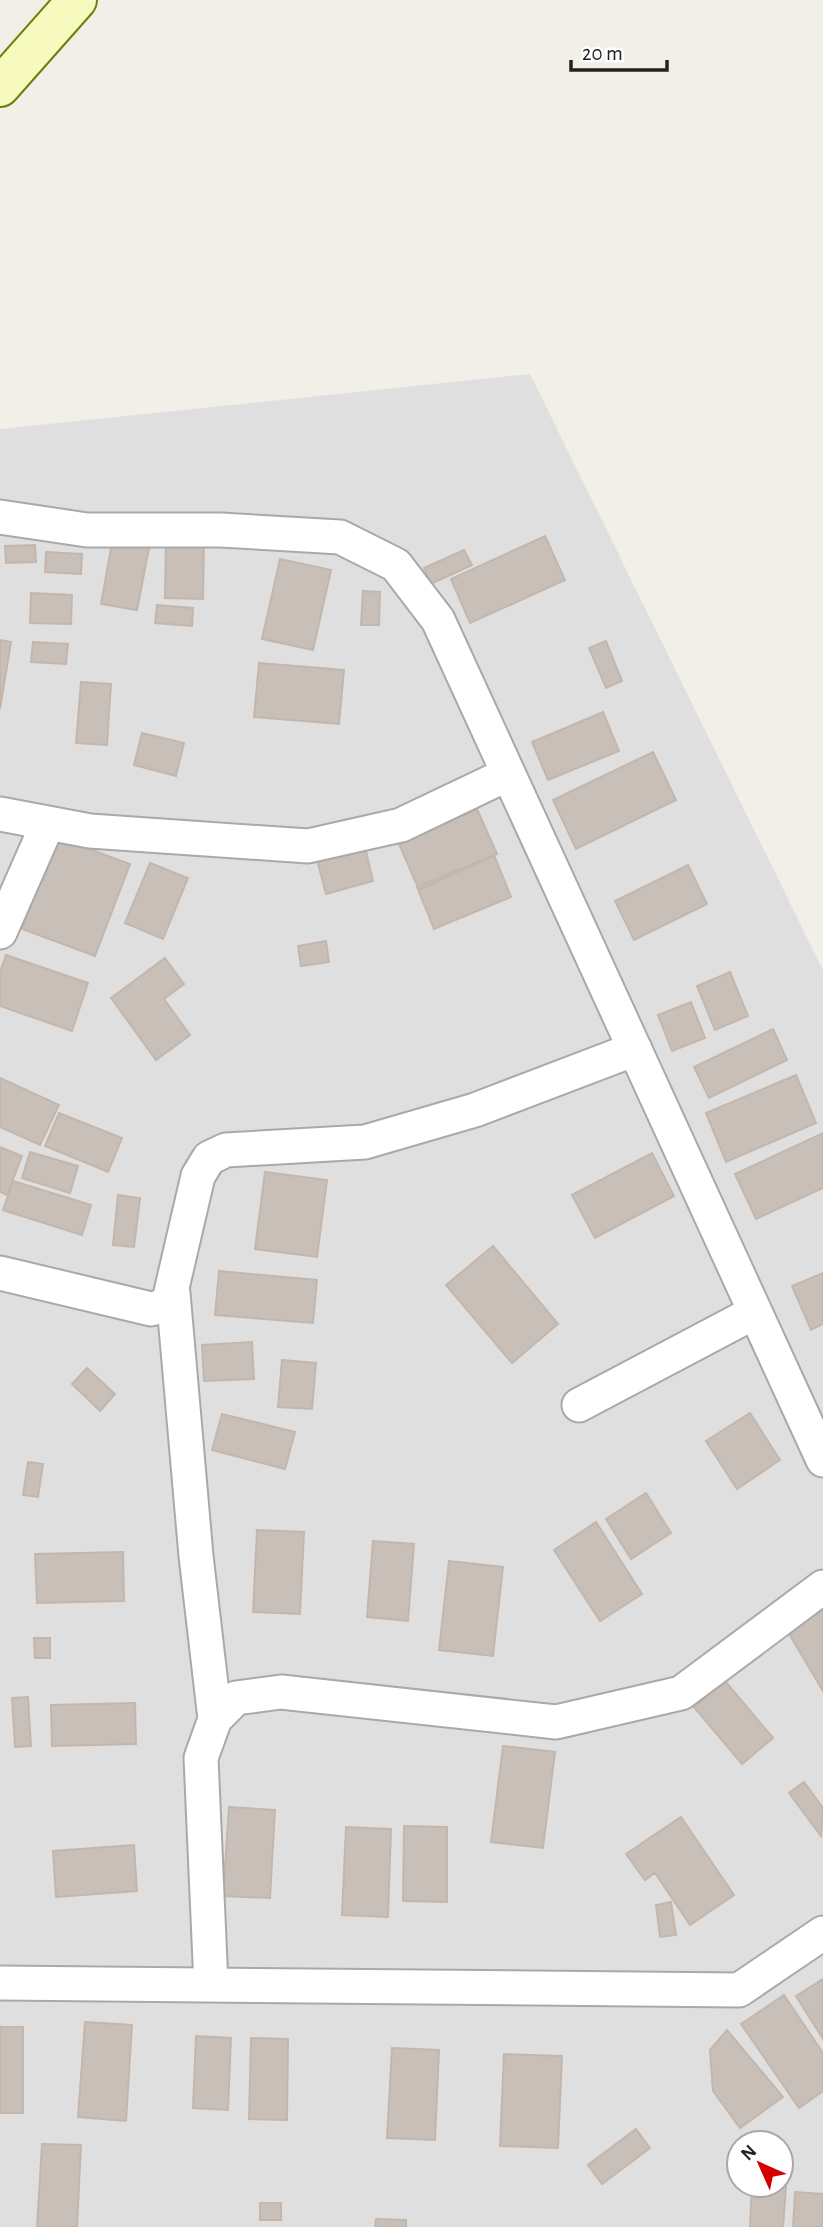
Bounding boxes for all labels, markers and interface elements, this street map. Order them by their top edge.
scale bar [571,28,667,72]
text: 20 m [582,43,623,64]
north arrow [725,2129,795,2199]
text: N [738,2142,760,2164]

